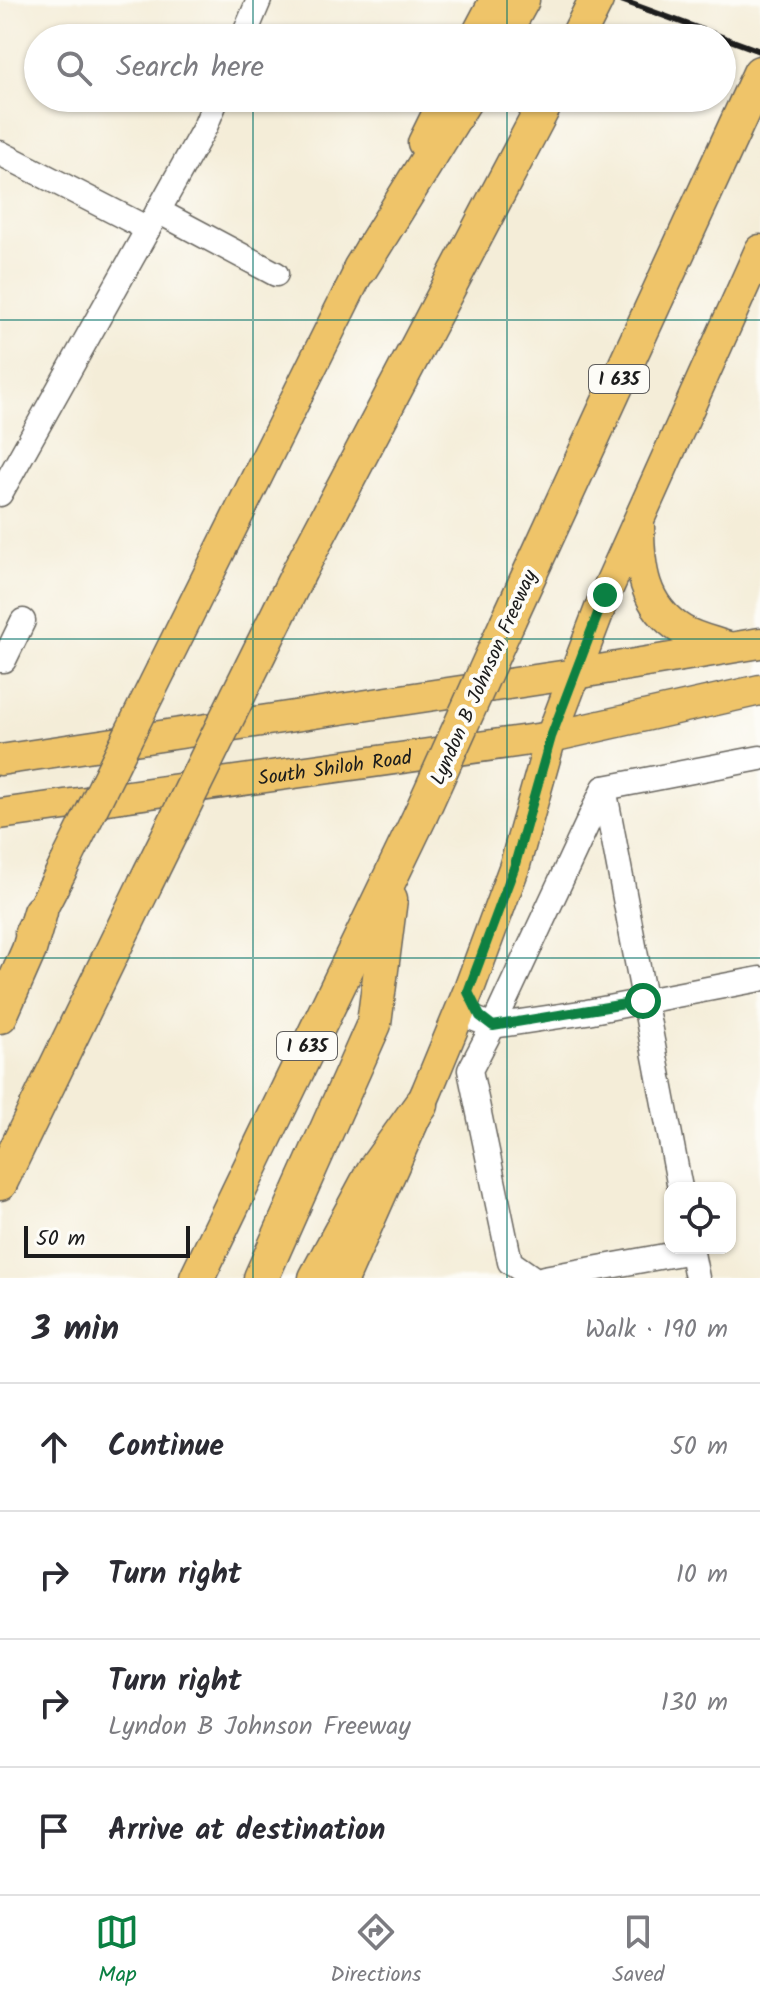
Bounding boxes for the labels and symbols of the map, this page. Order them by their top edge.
road number: I 635 [589,365,649,393]
street label: Lyndon B Johnson Freeway [423,564,547,791]
route end [587,577,623,613]
street label: South Shiloh Road [256,743,415,796]
route start [625,983,661,1019]
road number: I 635 [277,1032,337,1060]
scale bar [24,1222,190,1258]

